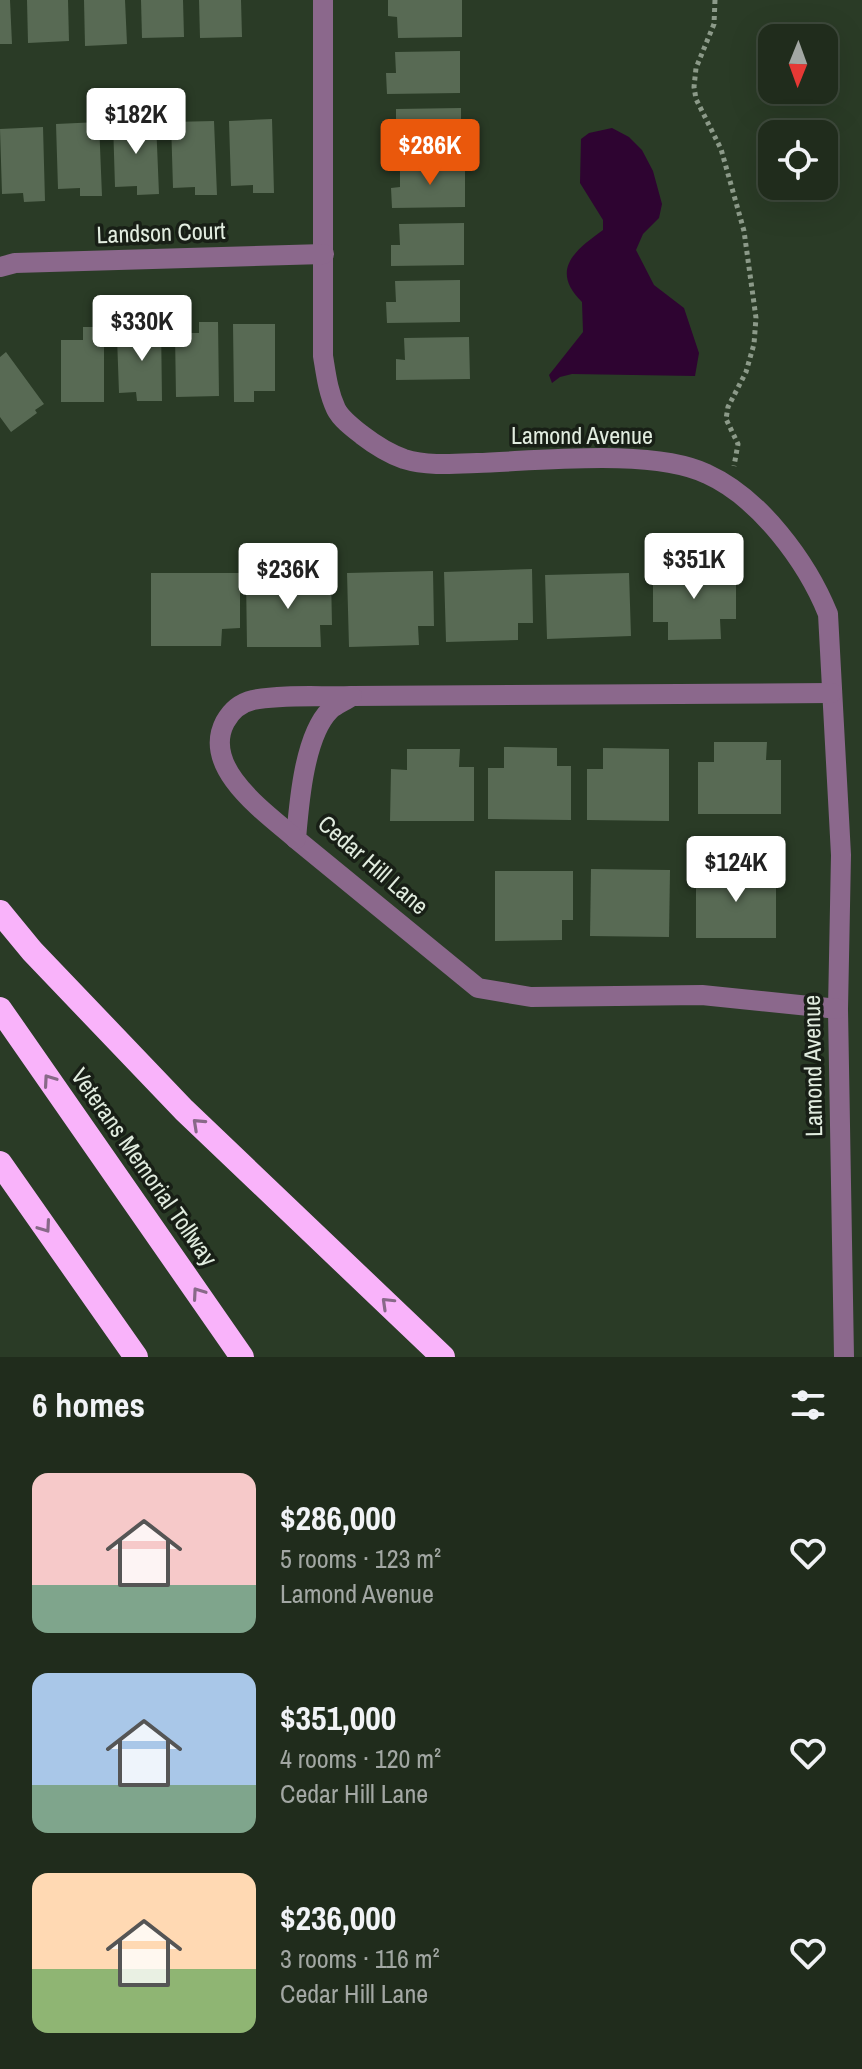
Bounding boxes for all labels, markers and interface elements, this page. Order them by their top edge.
north arrow [758,24,838,104]
map controls [758,24,838,200]
pin: $182K [80,88,192,156]
text: $182K [105,96,167,131]
pin: $286K [374,119,486,187]
button: locate [758,120,838,200]
text: $286K [399,127,461,162]
street label: Landson Court [96,214,227,250]
pin: $330K [86,295,198,363]
text: $330K [111,303,173,338]
street label: Lamond Avenue [511,419,653,451]
pin: $351K [638,533,750,601]
text: $351K [663,541,725,576]
pin: $236K [232,543,344,611]
text: $236K [257,551,319,586]
street label: Cedar Hill Lane [312,807,436,921]
pin: $124K [680,836,792,904]
text: $124K [705,844,767,879]
street label: Lamond Avenue [795,995,829,1137]
street label: Veterans Memorial Tollway [64,1061,225,1272]
one-way arrow [44,1074,59,1088]
one-way arrow [193,1119,208,1133]
one-way arrow [35,1218,50,1232]
one-way arrow [193,1288,208,1302]
one-way arrow [382,1298,396,1312]
text: 6 homes [32,1382,145,1428]
icon: filters [786,1383,830,1427]
text: $286,000 [280,1495,396,1541]
icon: home [96,1505,192,1601]
icon: heart [786,1531,830,1575]
text: 5 rooms · 123 m² [280,1541,441,1576]
text: Lamond Avenue [280,1576,434,1611]
text: $351,000 [280,1695,396,1741]
icon: home [96,1705,192,1801]
icon: heart [786,1731,830,1775]
text: 4 rooms · 120 m² [280,1741,441,1776]
text: Cedar Hill Lane [280,1776,428,1811]
text: $236,000 [280,1895,396,1941]
icon: home [96,1905,192,2001]
icon: heart [786,1931,830,1975]
text: 3 rooms · 116 m² [280,1941,440,1976]
text: Cedar Hill Lane [280,1976,428,2011]

